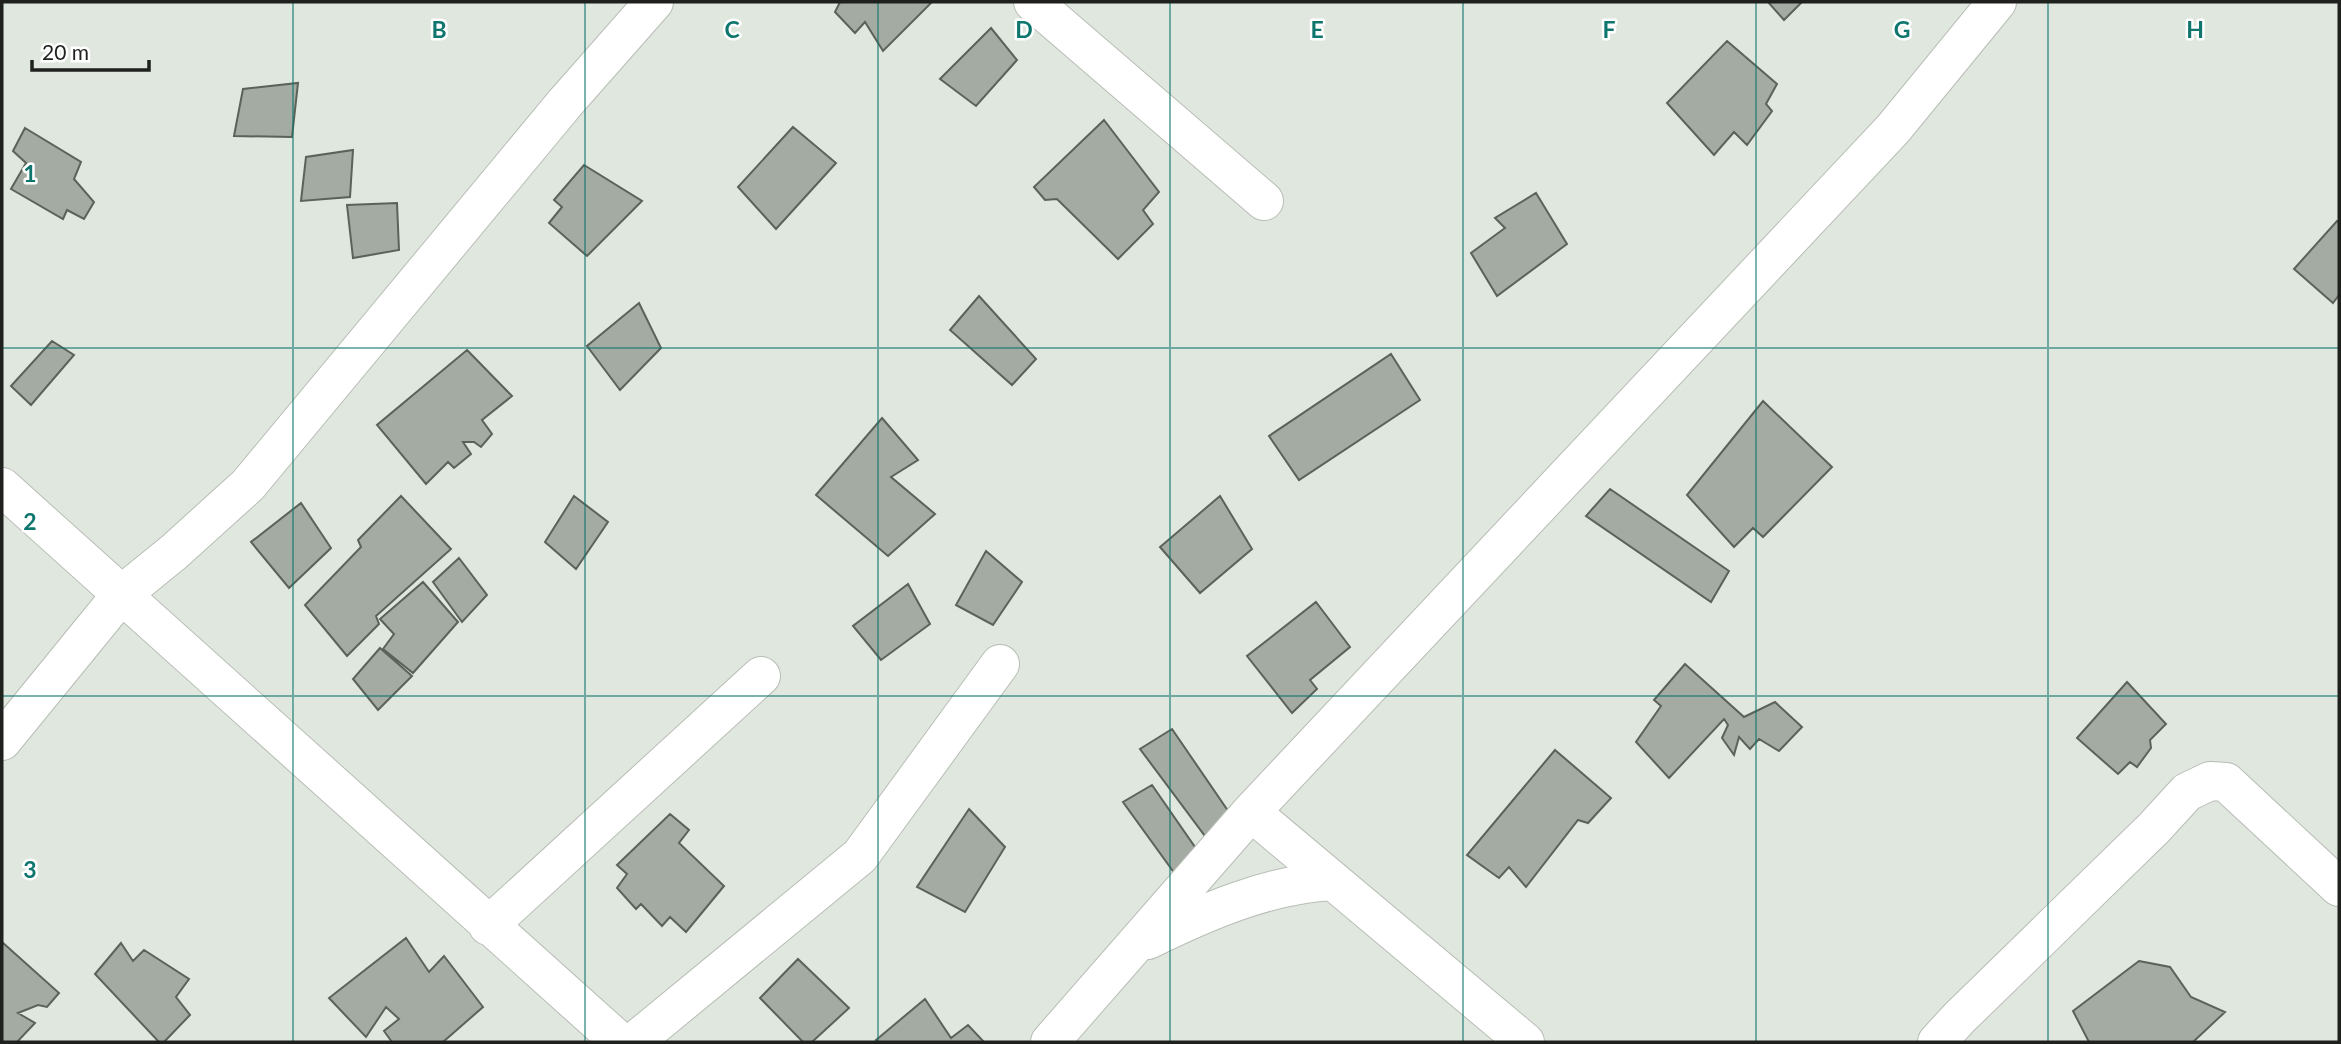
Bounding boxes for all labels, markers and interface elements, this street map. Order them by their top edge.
text: B [431,15,447,43]
text: C [724,15,740,43]
text: D [1015,15,1033,43]
text: E [1310,15,1324,43]
text: F [1602,15,1616,43]
text: G [1894,15,1910,43]
text: H [2186,15,2204,43]
scale bar [32,28,149,72]
text: 20 m [42,39,89,64]
text: 1 [23,159,37,187]
text: 2 [23,507,37,535]
text: 3 [23,855,37,883]

